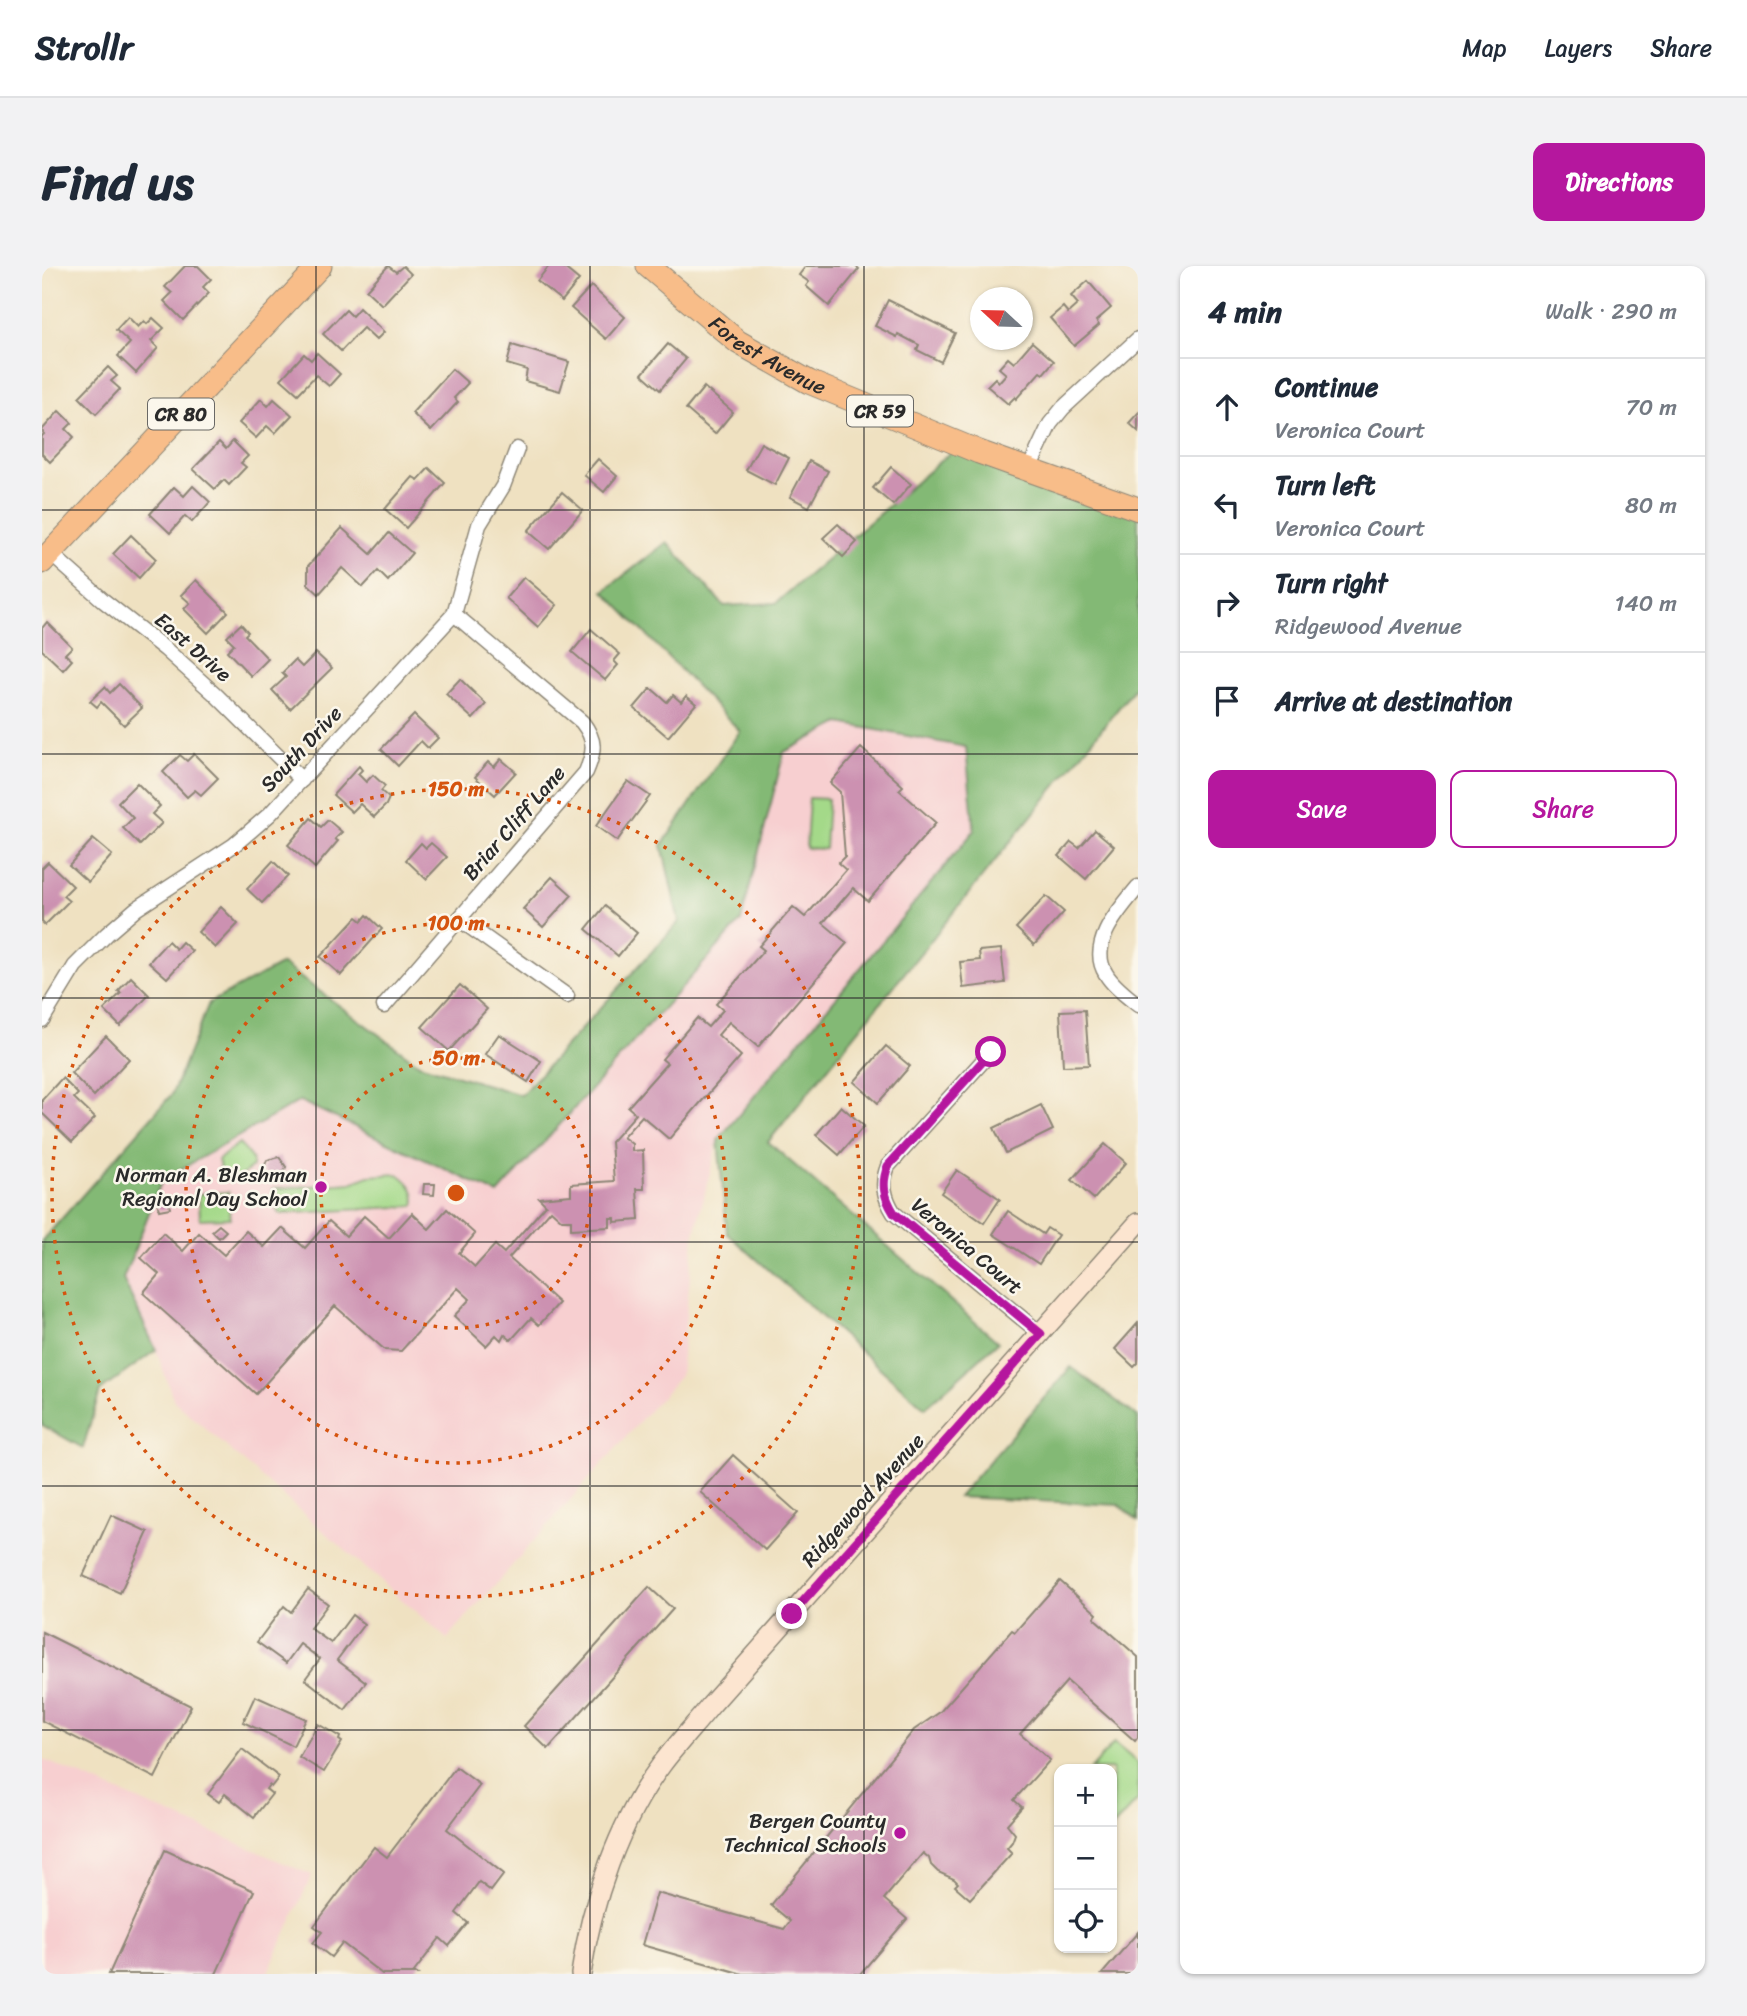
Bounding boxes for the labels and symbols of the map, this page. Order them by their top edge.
north arrow [970,287,1033,350]
street label: Forest Avenue [700,306,832,406]
road number: CR 59 [847,396,913,426]
road number: CR 80 [148,398,214,430]
street label: East Drive [145,602,241,692]
street label: South Drive [250,696,352,802]
street label: Briar Cliff Lane [453,756,576,890]
text: 150 m [428,770,485,808]
text: 100 m [427,904,485,942]
route start [975,1036,1006,1067]
text: 50 m [432,1039,481,1077]
place label: Norman A. Bleshman Regional Day School [115,1156,308,1218]
marker: Norman A. Bleshman Regional Day School [313,1179,329,1195]
centre of rings [444,1181,468,1205]
street label: Veronica Court [902,1187,1032,1305]
street label: Ridgewood Avenue [792,1424,934,1576]
route end [776,1598,807,1629]
place label: Bergen County Technical Schools [724,1802,886,1864]
marker: Bergen County Technical Schools [892,1825,908,1841]

